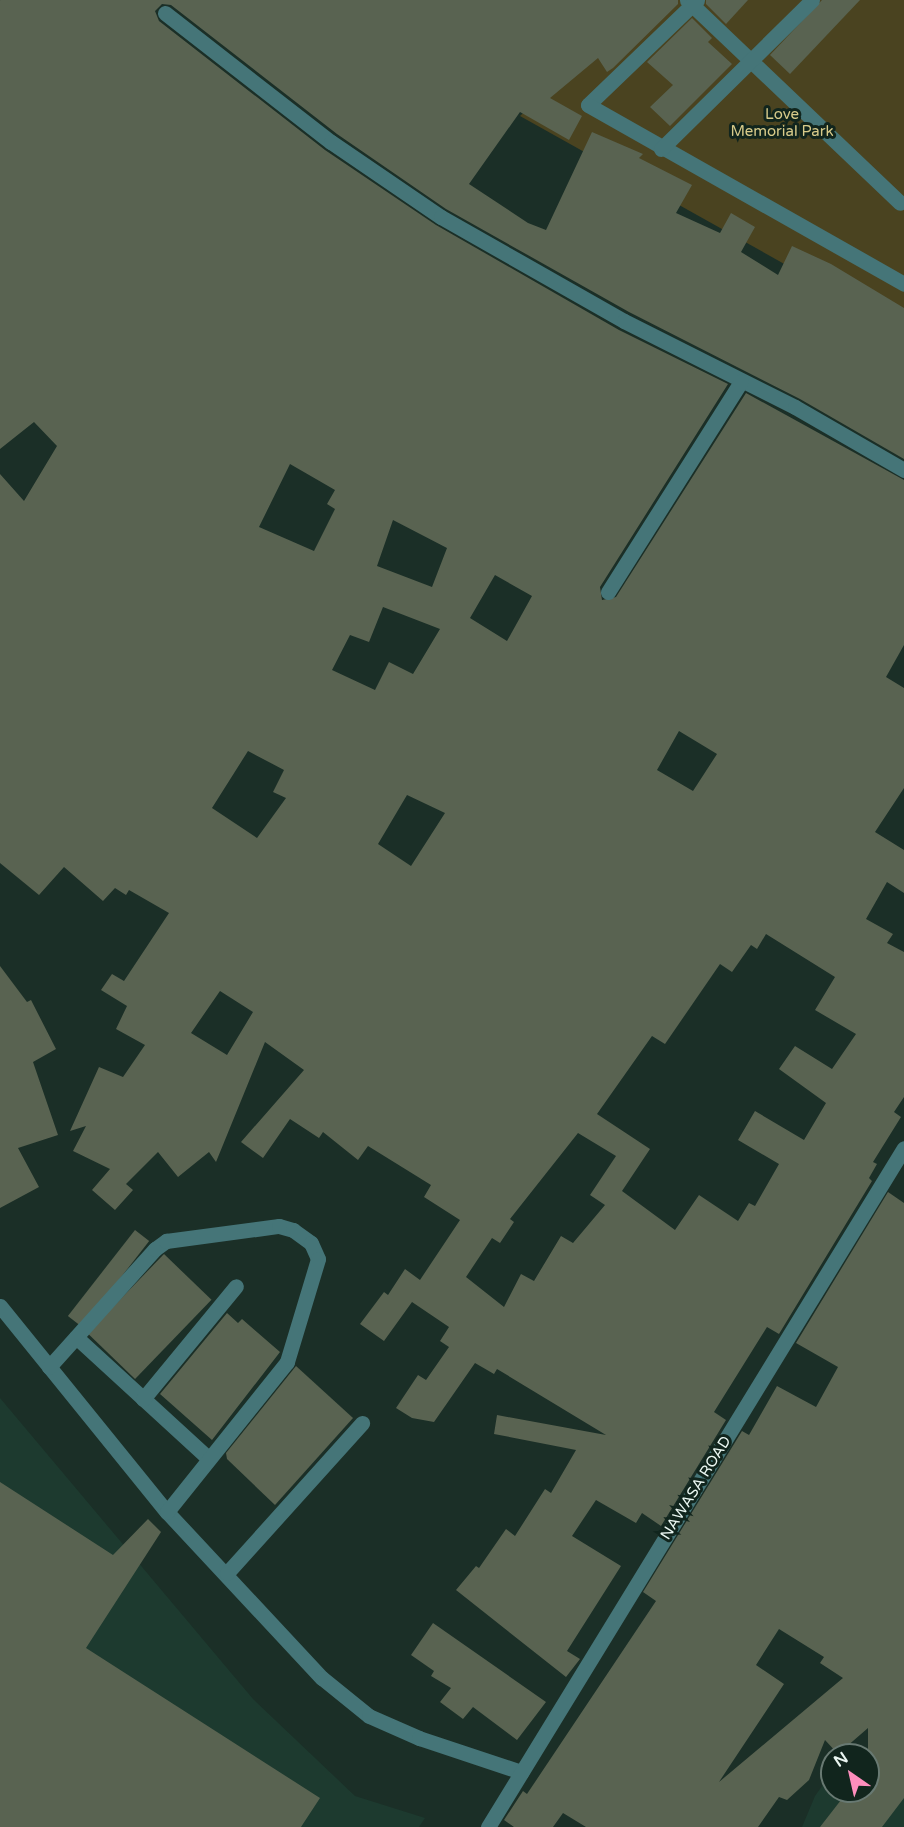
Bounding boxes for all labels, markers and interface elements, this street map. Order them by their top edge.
park label: Love Memorial Park [730,105,834,140]
street label: NAWASA ROAD [657,1433,735,1543]
north arrow [820,1743,880,1803]
text: N [830,1748,852,1772]

